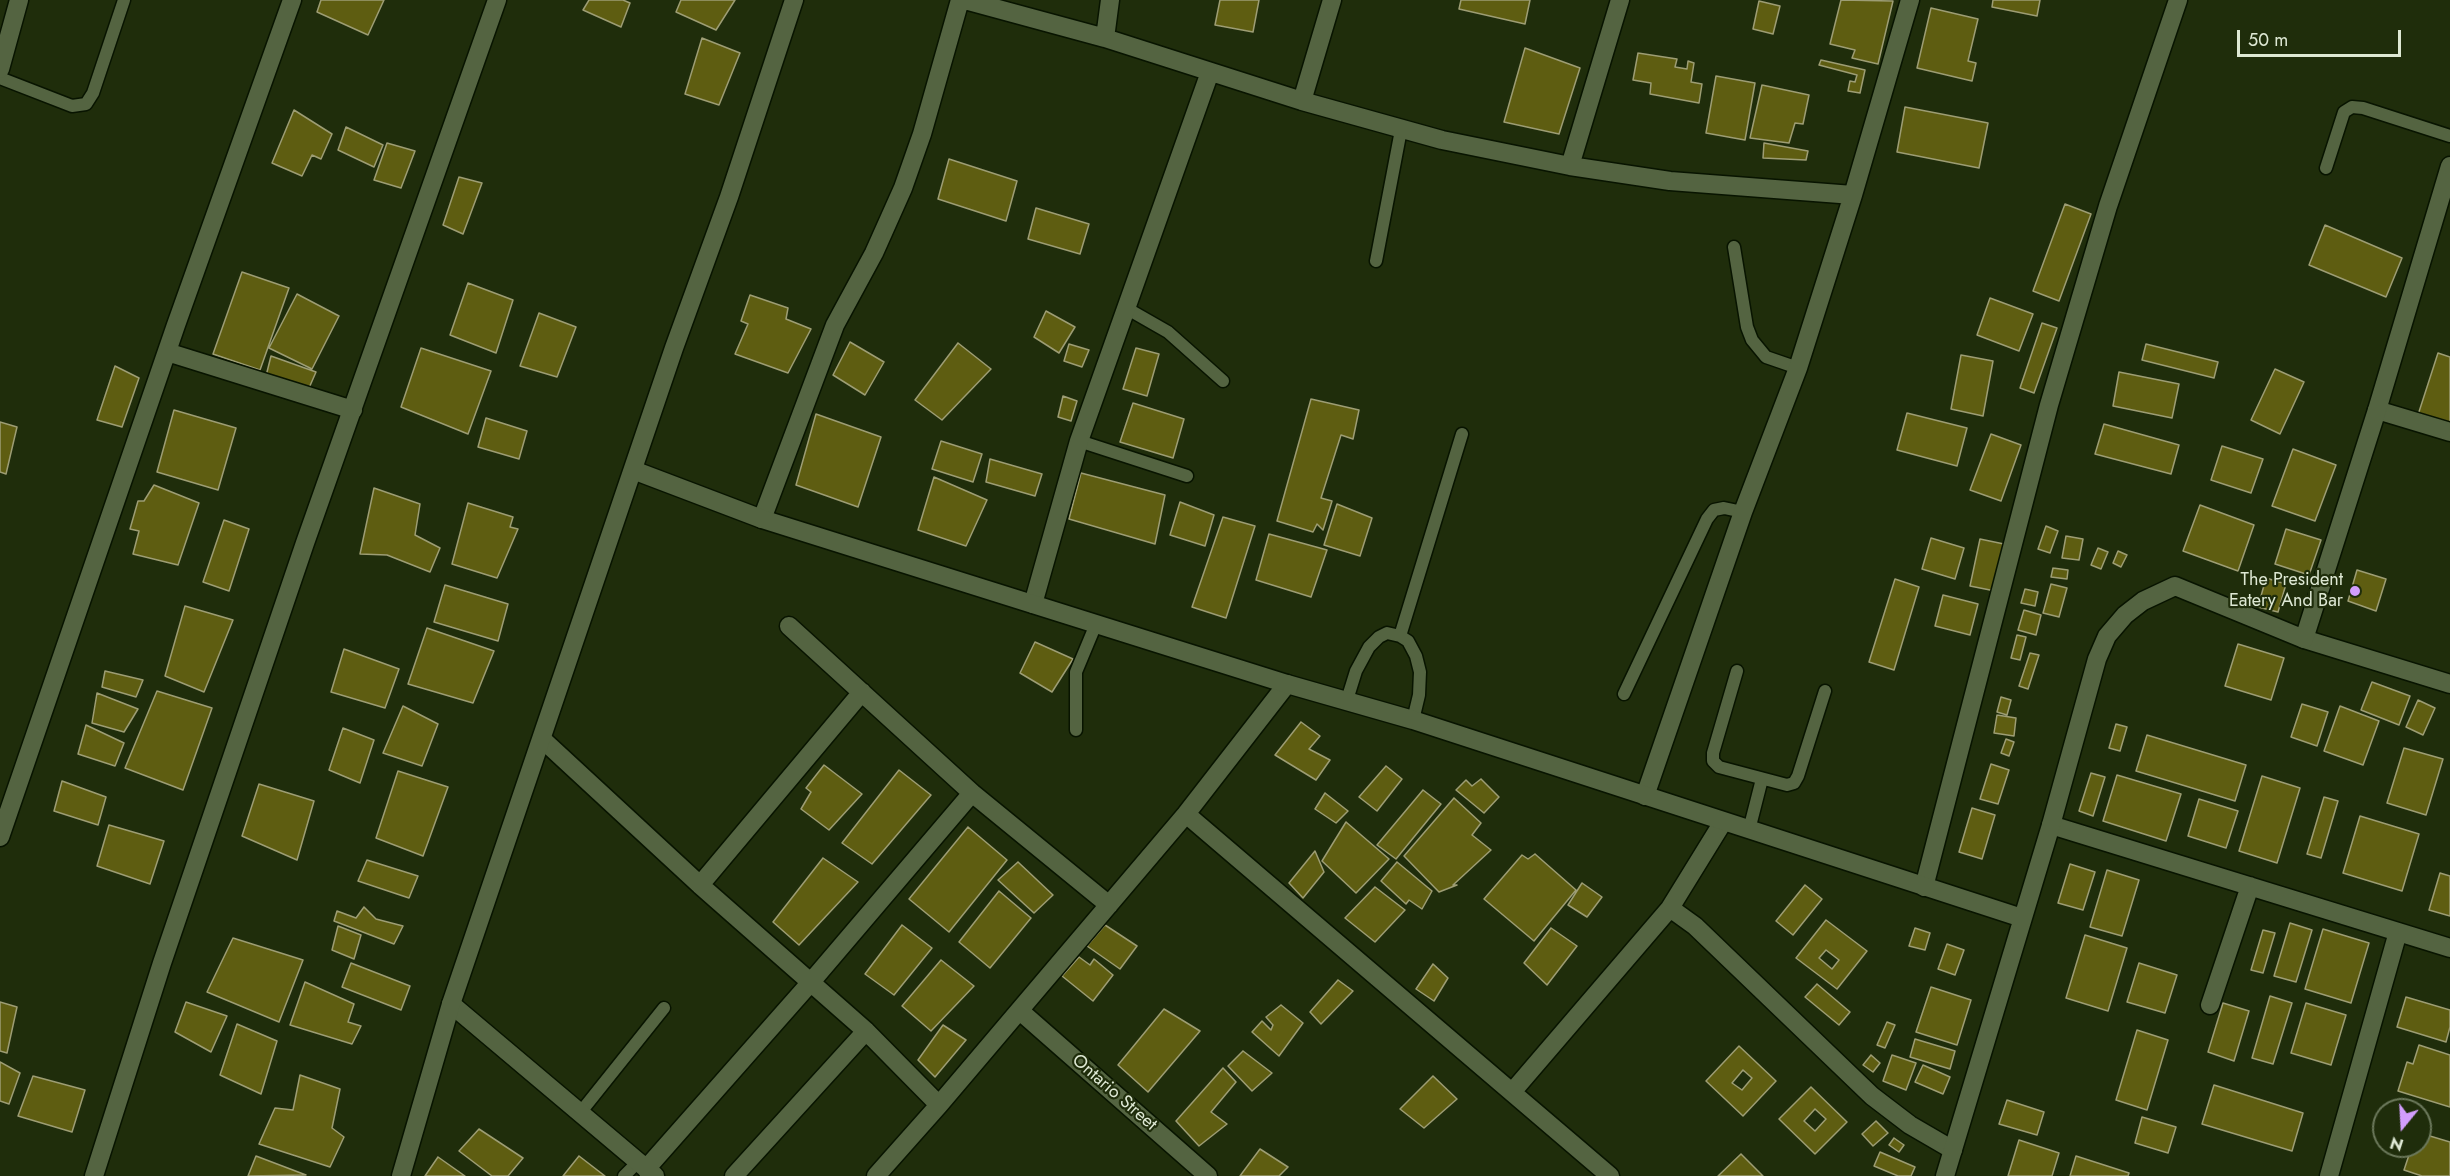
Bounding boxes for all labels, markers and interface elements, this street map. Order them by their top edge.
scale bar [2240,18,2404,56]
text: 50 m [2248,27,2288,53]
place label: The President Eatery And Bar [2229,570,2343,612]
marker: The President Eatery And Bar [2348,584,2362,598]
street label: Ontario Street [1067,1050,1161,1136]
north arrow [2372,1098,2432,1158]
text: N [2387,1131,2407,1157]

